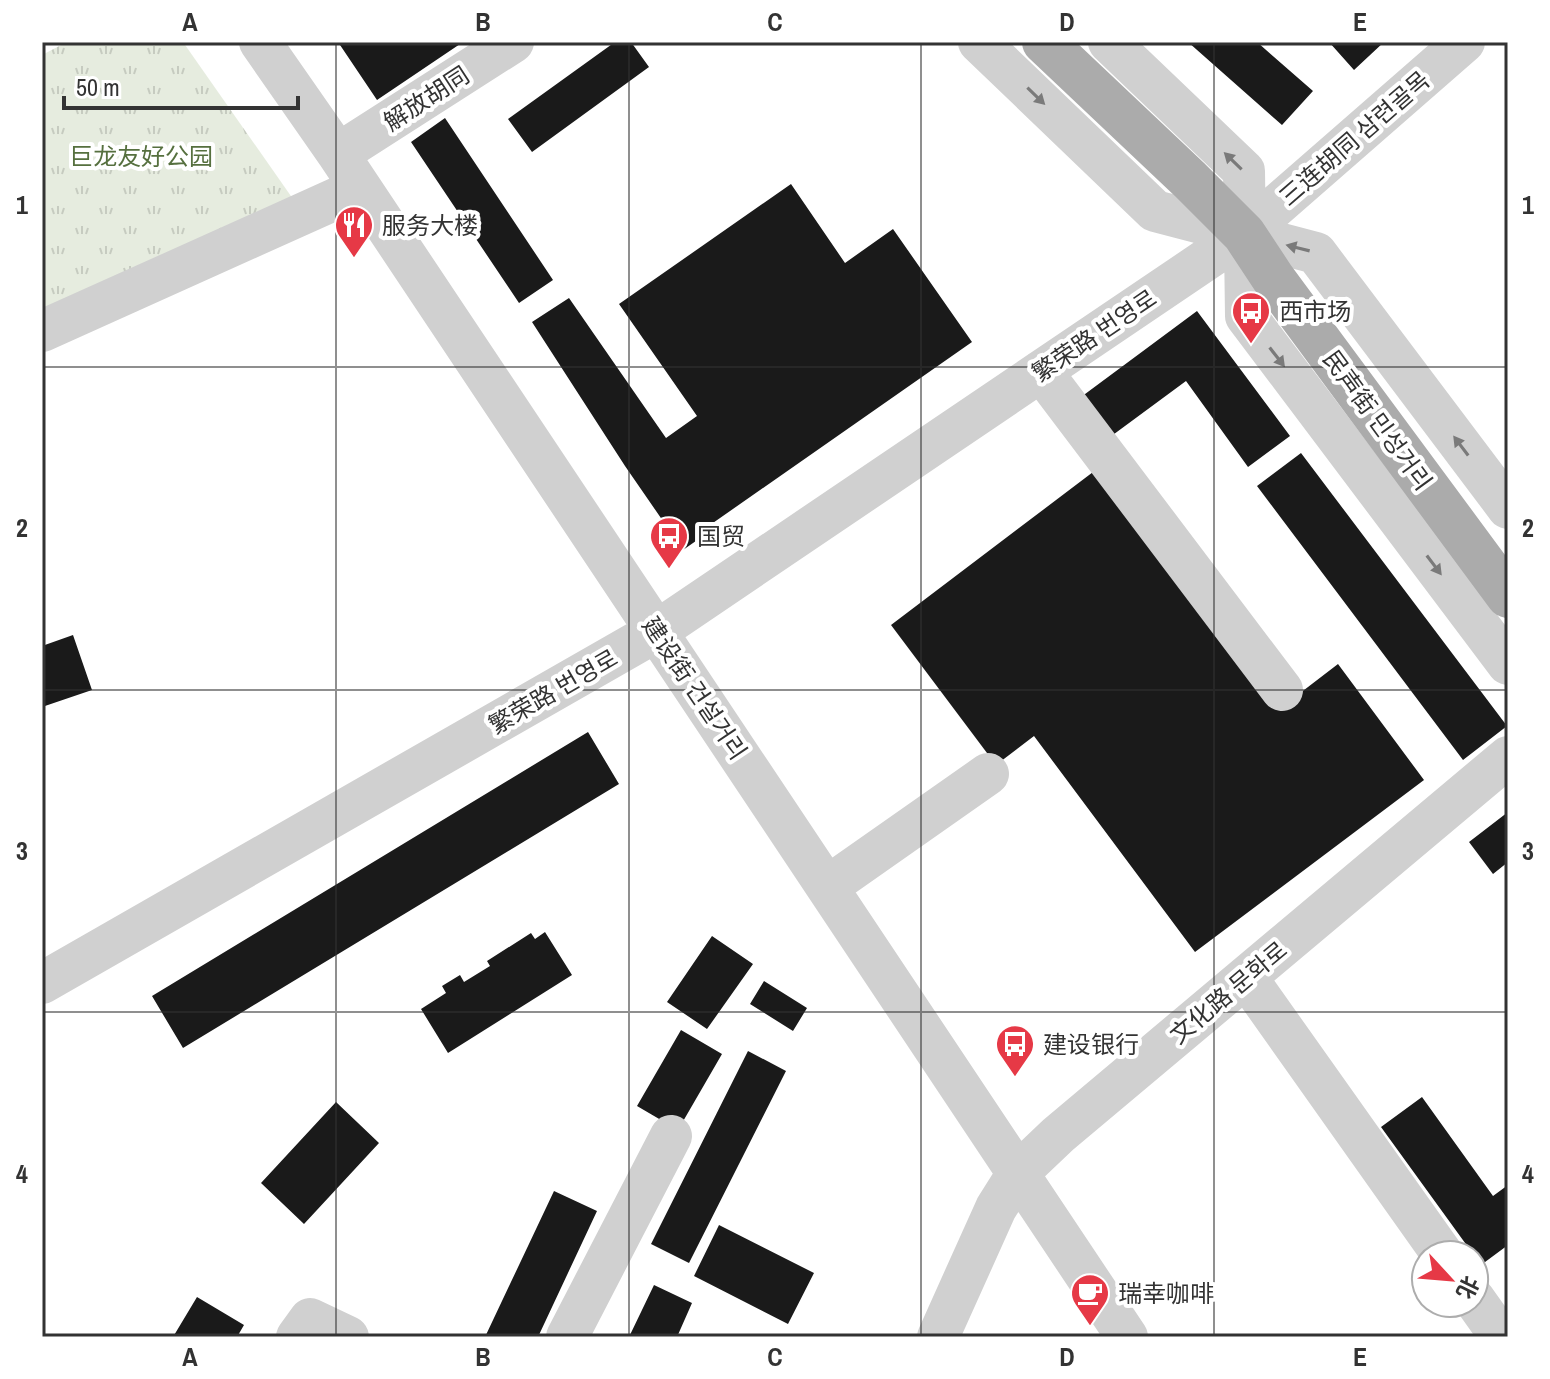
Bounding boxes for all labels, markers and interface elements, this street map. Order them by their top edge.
text: A [182,4,198,39]
text: B [475,4,491,39]
text: C [767,4,783,39]
text: D [1059,4,1075,39]
text: E [1353,4,1367,39]
street label: 解放胡同 [377,58,475,138]
scale bar [64,60,298,110]
street label: 三连胡同 삼련골목 [1272,64,1436,212]
text: 50 m [76,71,120,103]
one-way arrow [1026,86,1045,105]
park label: 巨龙友好公园 [69,140,213,172]
one-way arrow [1224,152,1243,170]
text: 1 [16,187,28,222]
text: 1 [1522,187,1534,222]
restaurant icon: 服务大楼 [333,204,375,259]
place label: 服务大楼 [382,209,478,241]
one-way arrow [1286,241,1311,253]
street label: 繁荣路 번영로 [1025,282,1163,388]
bus stop icon: 西市场 [1230,290,1272,345]
place label: 西市场 [1279,295,1351,327]
street label: 民声街 민성거리 [1316,344,1440,496]
one-way arrow [1269,347,1285,367]
one-way arrow [1454,435,1470,456]
text: 2 [16,510,28,545]
text: 2 [1522,510,1534,545]
bus stop icon: 国贸 [648,515,690,570]
place label: 国贸 [697,520,745,552]
one-way arrow [1425,555,1441,575]
street label: 建设街 건설거리 [635,610,755,766]
street label: 繁荣路 번영로 [483,641,623,741]
text: 3 [16,833,28,868]
text: 3 [1522,833,1534,868]
street label: 文化路 문화로 [1163,934,1293,1050]
bus stop icon: 建设银行 [994,1023,1036,1078]
place label: 建设银行 [1043,1028,1139,1060]
text: 4 [16,1156,28,1191]
text: 4 [1522,1156,1534,1191]
north arrow [1410,1239,1490,1319]
text: 北 [1450,1271,1486,1304]
cafe icon: 瑞幸咖啡 [1069,1272,1111,1327]
place label: 瑞幸咖啡 [1118,1277,1214,1309]
text: A [182,1339,198,1374]
text: B [475,1339,491,1374]
text: C [767,1339,783,1374]
text: D [1059,1339,1075,1374]
text: E [1353,1339,1367,1374]

